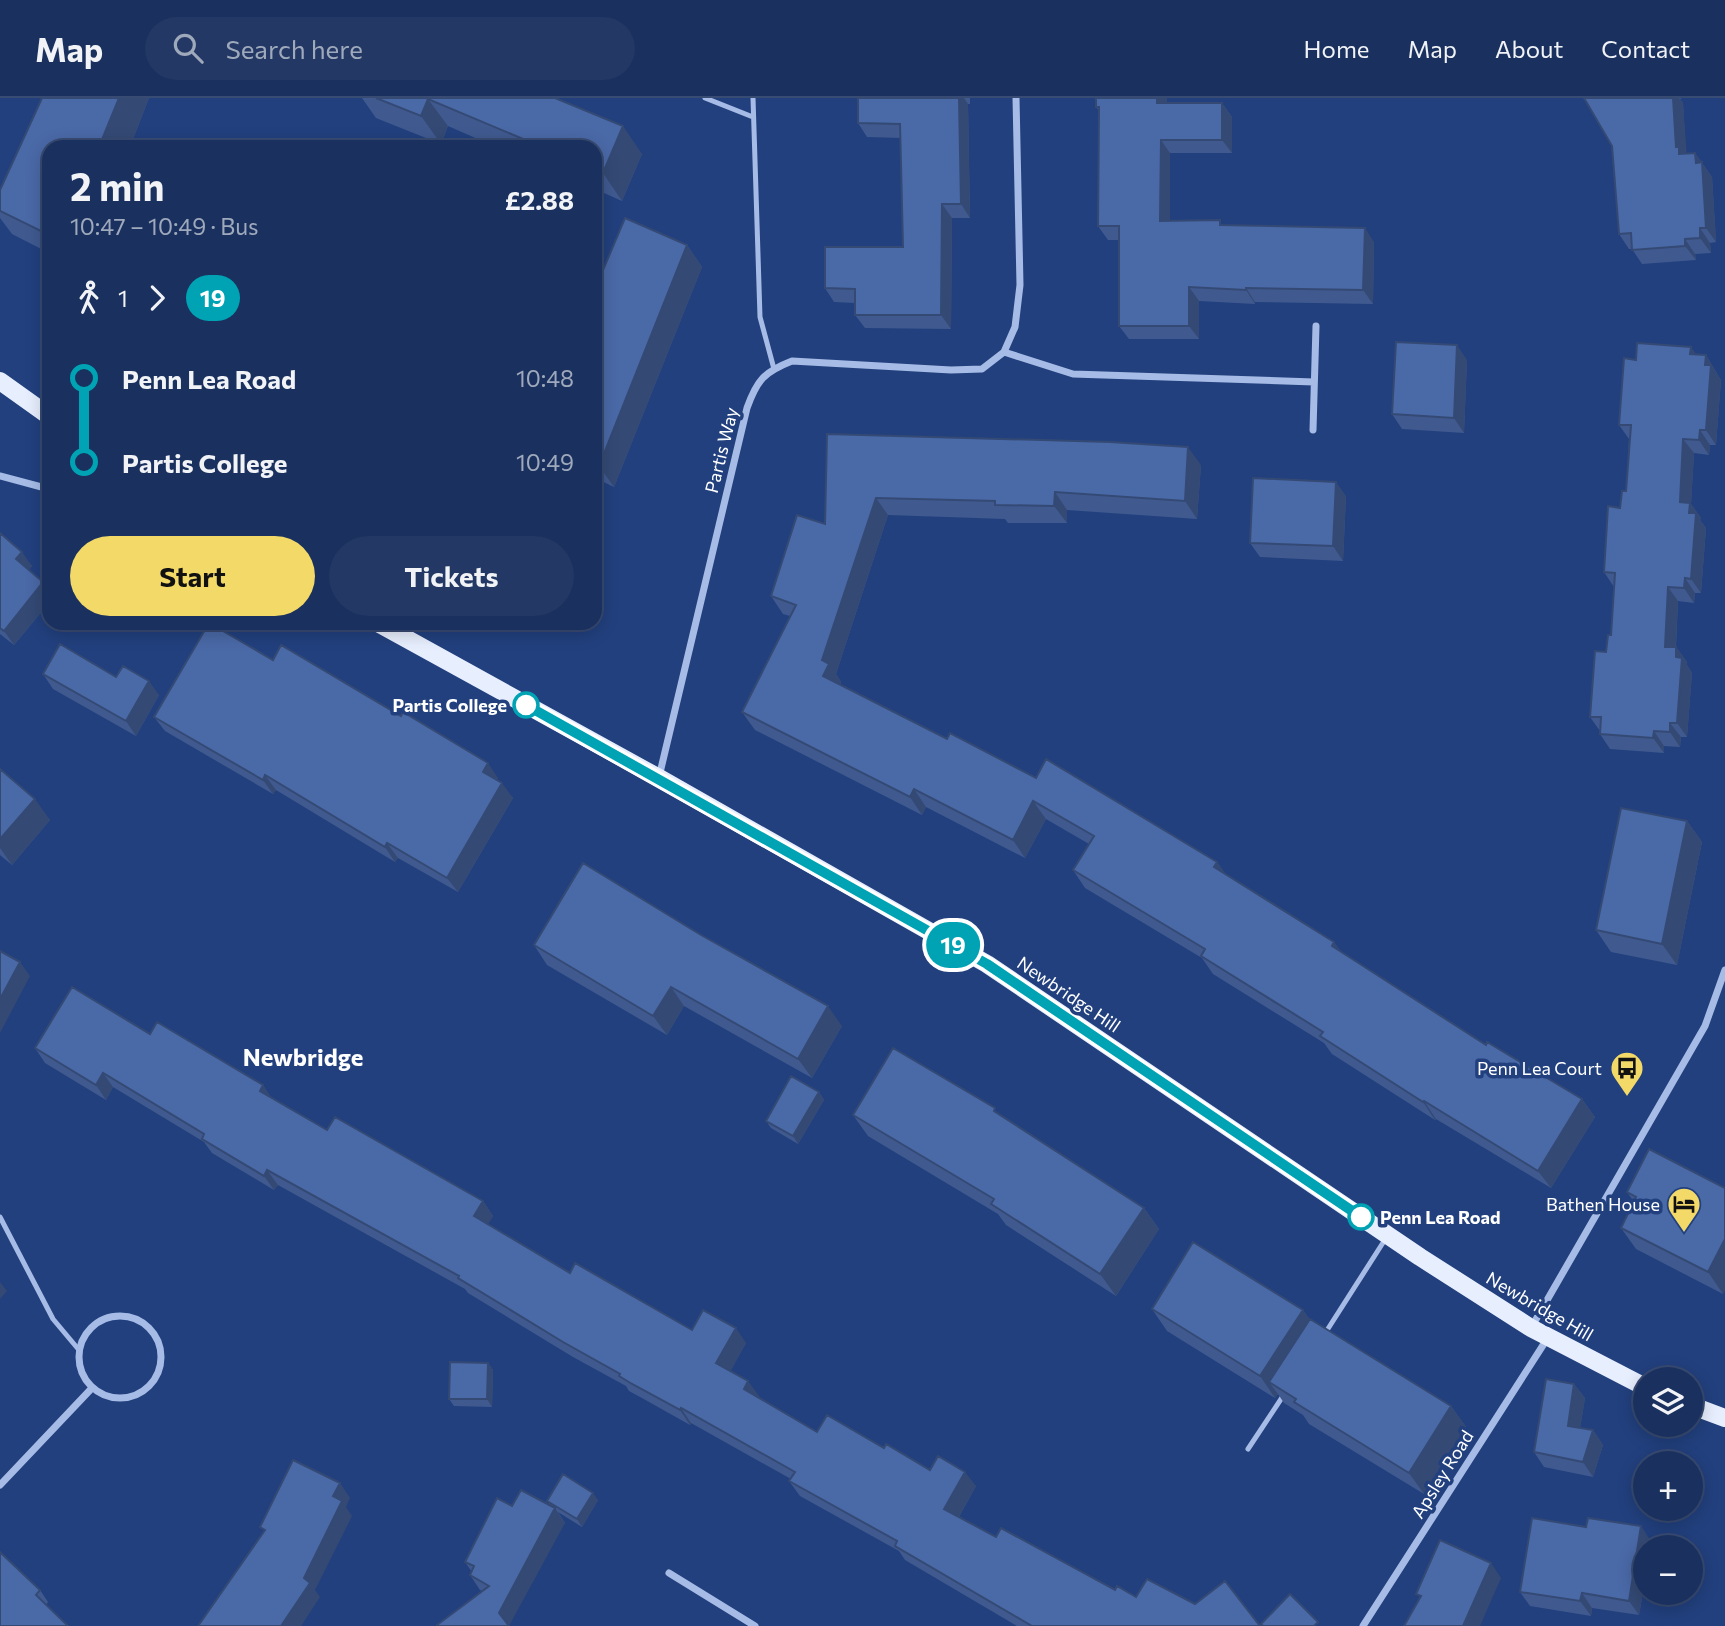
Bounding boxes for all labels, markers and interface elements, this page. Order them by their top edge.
search box [145,17,635,80]
text: Map [35,28,103,69]
icon: search [169,29,207,67]
text: Search here [225,33,363,64]
text: Home [1304,34,1370,63]
text: Map [1408,34,1457,63]
text: About [1495,34,1563,63]
text: Contact [1601,34,1690,63]
text: 2 min [70,162,165,209]
text: £2.88 [505,184,574,215]
text: 10:47 – 10:49 · Bus [70,212,259,240]
icon: walk [70,279,108,317]
icon: forward [138,279,176,317]
text: 19 [200,283,226,312]
text: 1 [118,284,128,312]
text: Penn Lea Road [122,363,296,394]
text: 10:48 [516,364,574,392]
street label: Partis Way [700,405,742,495]
text: Partis College [122,447,288,478]
text: 10:49 [516,448,574,476]
button: Start [70,536,315,616]
button: Tickets [329,536,574,616]
marker: Partis College [513,692,539,718]
place label: Partis College [392,694,507,716]
line badge: 19 [922,922,984,968]
text: 19 [940,930,966,959]
street label: Newbridge Hill [1013,951,1125,1037]
district label: Newbridge [243,1042,363,1071]
bus stop icon: Penn Lea Court [1608,1049,1646,1098]
place label: Penn Lea Court [1477,1057,1602,1079]
hotel icon: Bathen House [1665,1185,1703,1234]
place label: Bathen House [1546,1193,1660,1215]
marker: Penn Lea Road [1348,1204,1374,1230]
place label: Penn Lea Road [1380,1206,1501,1228]
street label: Newbridge Hill [1483,1267,1597,1345]
map controls [1633,1367,1703,1605]
button: layers [1633,1367,1703,1437]
street label: Apsley Road [1406,1426,1478,1522]
button: + [1633,1451,1703,1521]
button: − [1633,1535,1703,1605]

